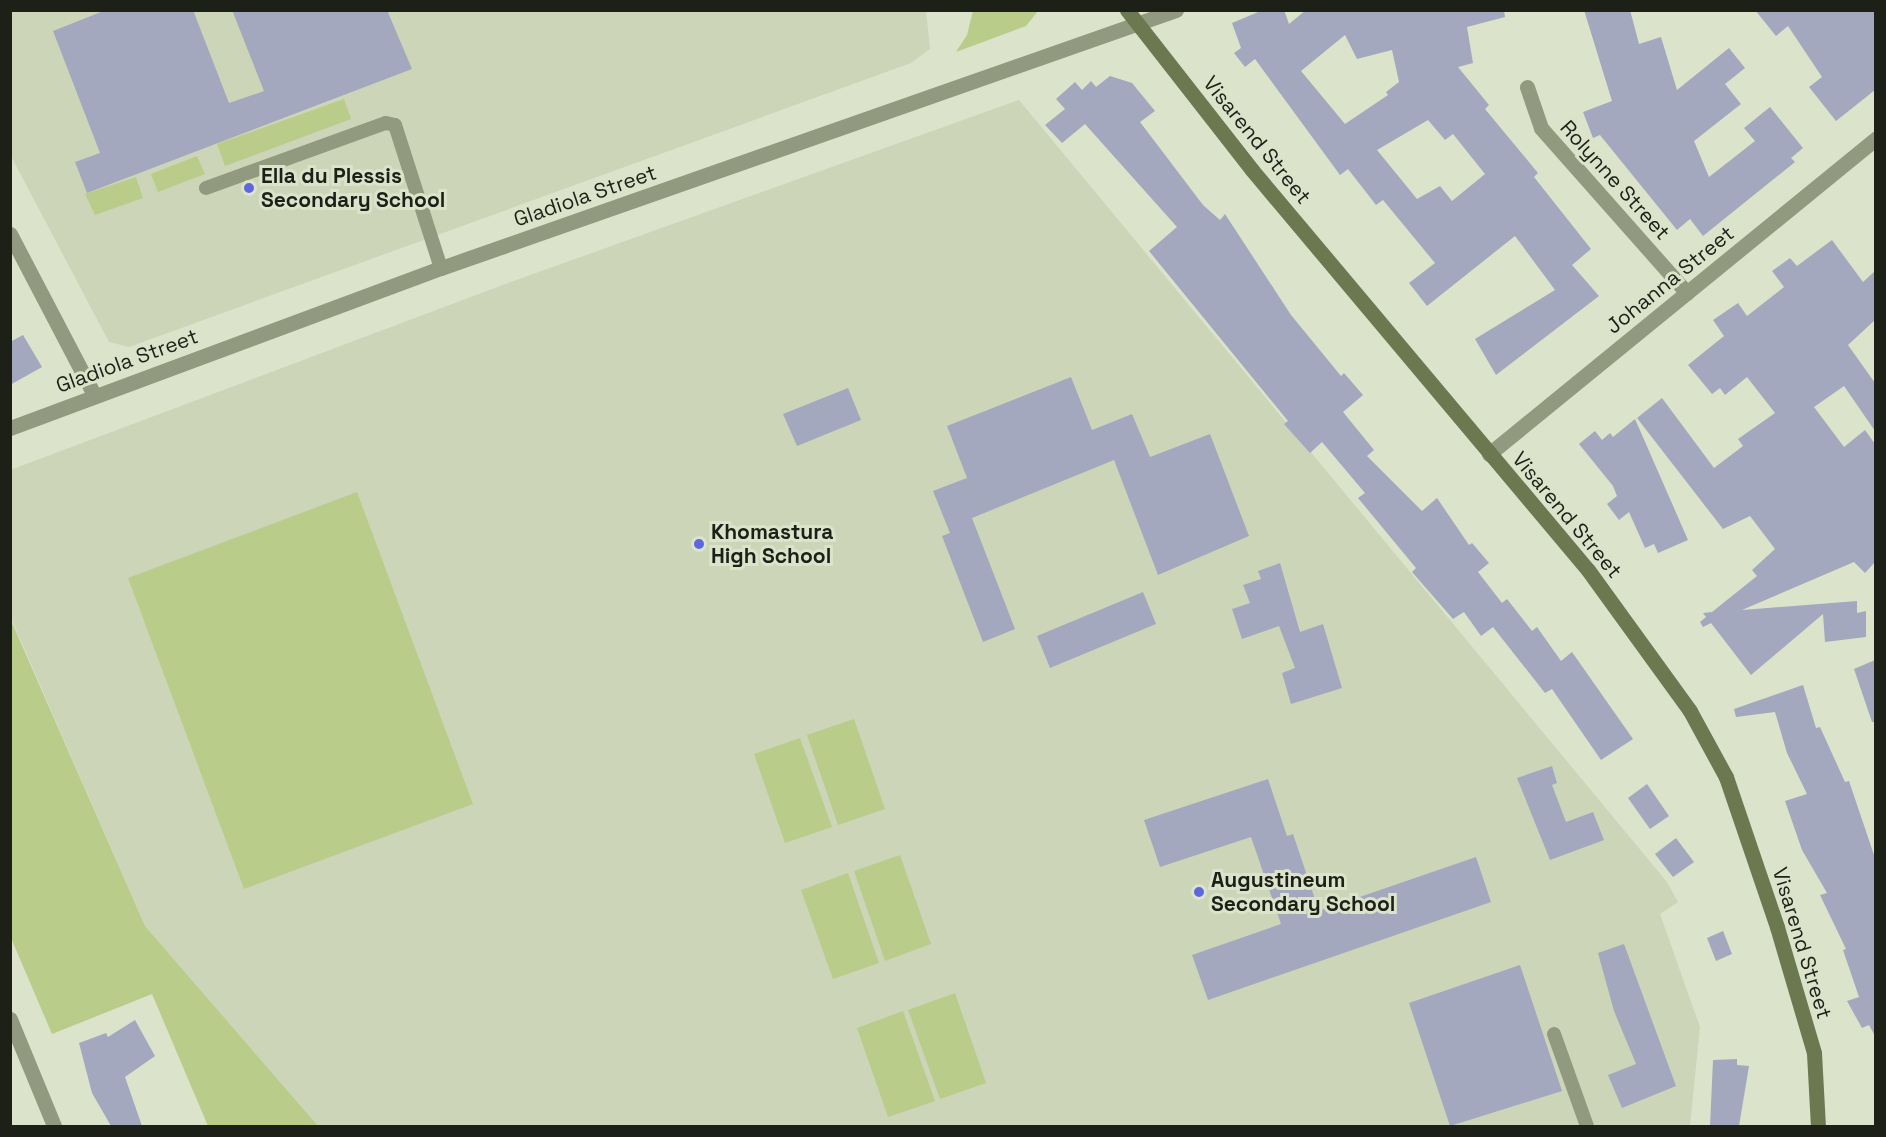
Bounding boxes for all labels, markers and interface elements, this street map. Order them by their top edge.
street label: Visarend Street [1198,71,1316,209]
street label: Rolynne Street [1555,115,1675,245]
street label: Gladiola Street [510,160,660,232]
place label: Ella du Plessis Secondary School [261,163,445,213]
marker: Ella du Plessis Secondary School [242,181,256,195]
street label: Johanna Street [1601,221,1739,339]
street label: Gladiola Street [53,324,201,398]
street label: Visarend Street [1507,447,1627,583]
place label: Khomastura High School [711,519,833,569]
marker: Khomastura High School [692,537,706,551]
street label: Visarend Street [1767,864,1837,1022]
place label: Augustineum Secondary School [1211,867,1395,917]
marker: Augustineum Secondary School [1192,885,1206,899]

